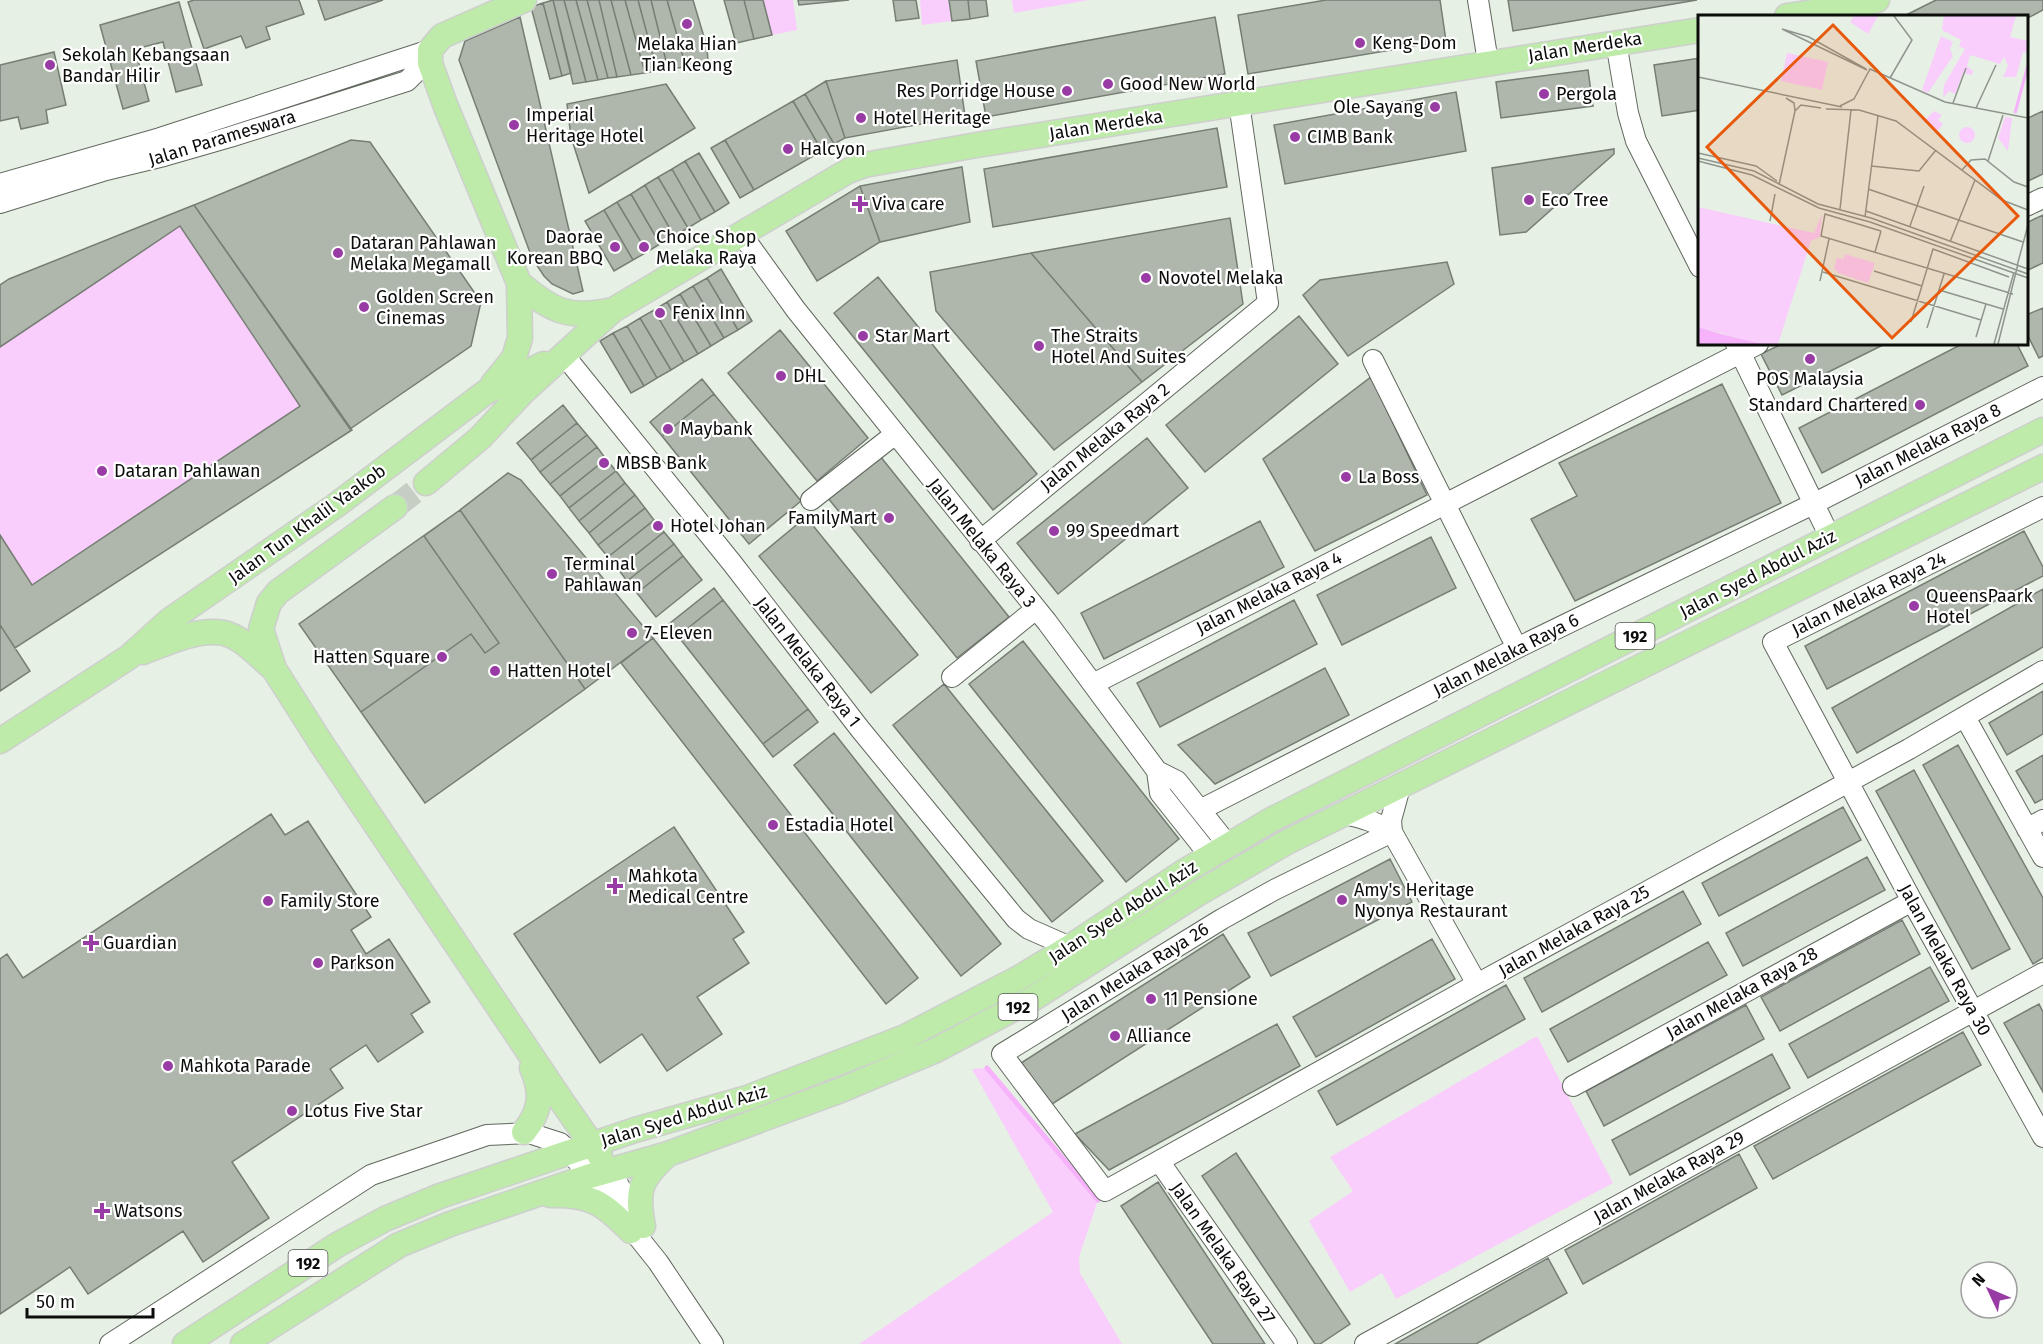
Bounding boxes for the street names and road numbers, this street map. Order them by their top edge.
street label: Jalan Merdeka [1527,27,1643,67]
street label: Jalan Parameswara [146,105,298,171]
street label: Jalan Merdeka [1048,105,1164,145]
street label: Jalan Melaka Raya 2 [1036,378,1174,496]
street label: Jalan Melaka Raya 8 [1851,399,2005,491]
street label: Jalan Tun Khalil Yaakob [224,460,390,588]
street label: Jalan Melaka Raya 3 [923,474,1041,612]
street label: Jalan Syed Abdul Aziz [1676,525,1840,623]
street label: Jalan Melaka Raya 4 [1192,547,1346,639]
street label: Jalan Melaka Raya 24 [1788,547,1950,641]
street label: Jalan Melaka Raya 1 [750,593,866,731]
street label: Jalan Melaka Raya 6 [1429,609,1583,701]
road number: 192 [1616,623,1654,649]
street label: Jalan Syed Abdul Aziz [1045,856,1201,968]
street label: Jalan Melaka Raya 25 [1495,880,1653,982]
street label: Jalan Melaka Raya 30 [1894,880,1996,1040]
street label: Jalan Melaka Raya 26 [1057,918,1213,1026]
street label: Jalan Melaka Raya 28 [1662,942,1822,1044]
road number: 192 [998,994,1038,1020]
street label: Jalan Syed Abdul Aziz [598,1080,770,1152]
street label: Jalan Melaka Raya 29 [1590,1126,1748,1228]
street label: Jalan Melaka Raya 27 [1166,1178,1280,1328]
road number: 192 [288,1250,328,1276]

